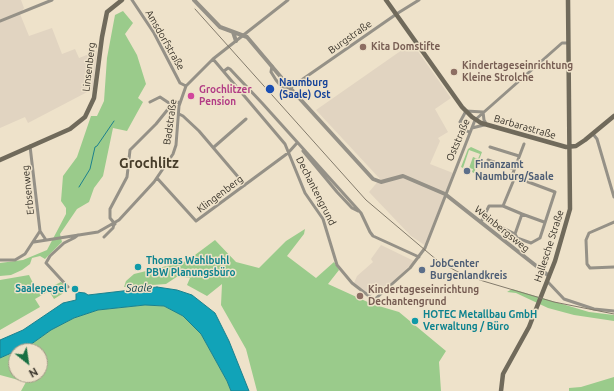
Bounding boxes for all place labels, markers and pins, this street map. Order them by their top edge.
place label: Kita Domstifte [371,41,440,53]
marker: Kita Domstifte [358,42,368,52]
place label: Kindertageseinrichtung Kleine Strolche [462,60,573,84]
marker: Kindertageseinrichtung Kleine Strolche [449,67,459,77]
place label: Naumburg (Saale) Ost [279,77,331,100]
marker: Naumburg (Saale) Ost [264,83,276,95]
place label: Grochlitzer Pension [199,84,251,108]
marker: Grochlitzer Pension [186,91,196,101]
place label: Finanzamt Naumburg/Saale [475,159,554,182]
marker: Finanzamt Naumburg/Saale [462,166,472,176]
place label: Thomas Wahlbuhl PBW Planungsbüro [146,255,236,278]
place label: JobCenter Burgenlandkreis [430,258,507,282]
marker: Thomas Wahlbuhl PBW Planungsbüro [133,262,143,272]
marker: JobCenter Burgenlandkreis [417,265,427,275]
place label: Saalepegel [15,283,67,295]
marker: Saalepegel [70,284,80,294]
place label: Kindertageseinrichtung Dechantengrund [368,284,479,308]
marker: Kindertageseinrichtung Dechantengrund [355,291,365,301]
place label: HOTEC Metallbau GmbH Verwaltung / Büro [423,309,537,332]
marker: HOTEC Metallbau GmbH Verwaltung / Büro [410,316,420,326]

